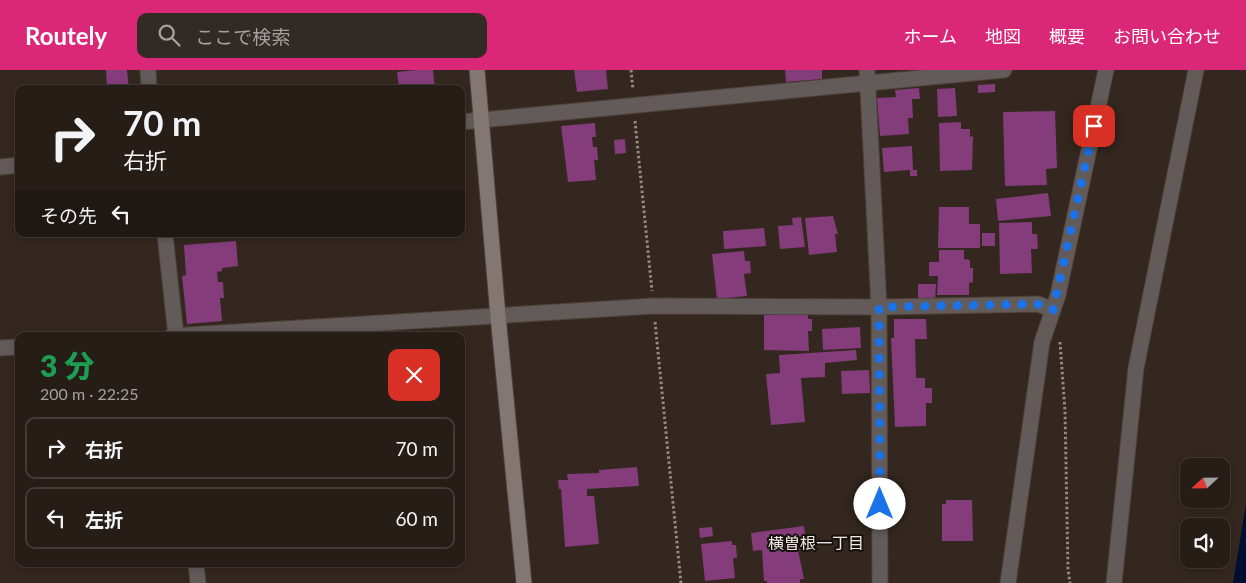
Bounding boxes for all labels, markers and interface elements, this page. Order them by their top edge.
search box [137,13,487,58]
text: Routely [25,21,107,50]
icon: search [155,21,183,49]
text: ここで検索 [195,25,290,48]
text: ホーム [904,25,957,47]
text: 地図 [985,25,1021,47]
text: 概要 [1049,25,1085,47]
text: お問い合わせ [1113,25,1221,47]
text: 70 m [123,101,201,143]
icon: right [40,105,105,170]
pin [1073,105,1115,147]
icon: arrive [1080,112,1108,140]
text: 右折 [123,147,167,174]
icon: left [107,200,135,228]
text: その先 [40,204,97,227]
text: 3 分 [40,347,94,383]
button: close [388,349,440,401]
text: 200 m · 22:25 [40,384,139,403]
icon: right [42,434,70,462]
text: 70 m [395,437,438,460]
text: 右折 [85,438,123,461]
north arrow [1180,458,1230,508]
map controls [1180,458,1230,568]
position arrow [853,477,905,529]
icon: left [42,504,70,532]
text: 60 m [395,507,438,530]
text: 左折 [85,508,123,531]
button: sound [1180,518,1230,568]
district label: 横曽根一丁目 [768,533,864,552]

